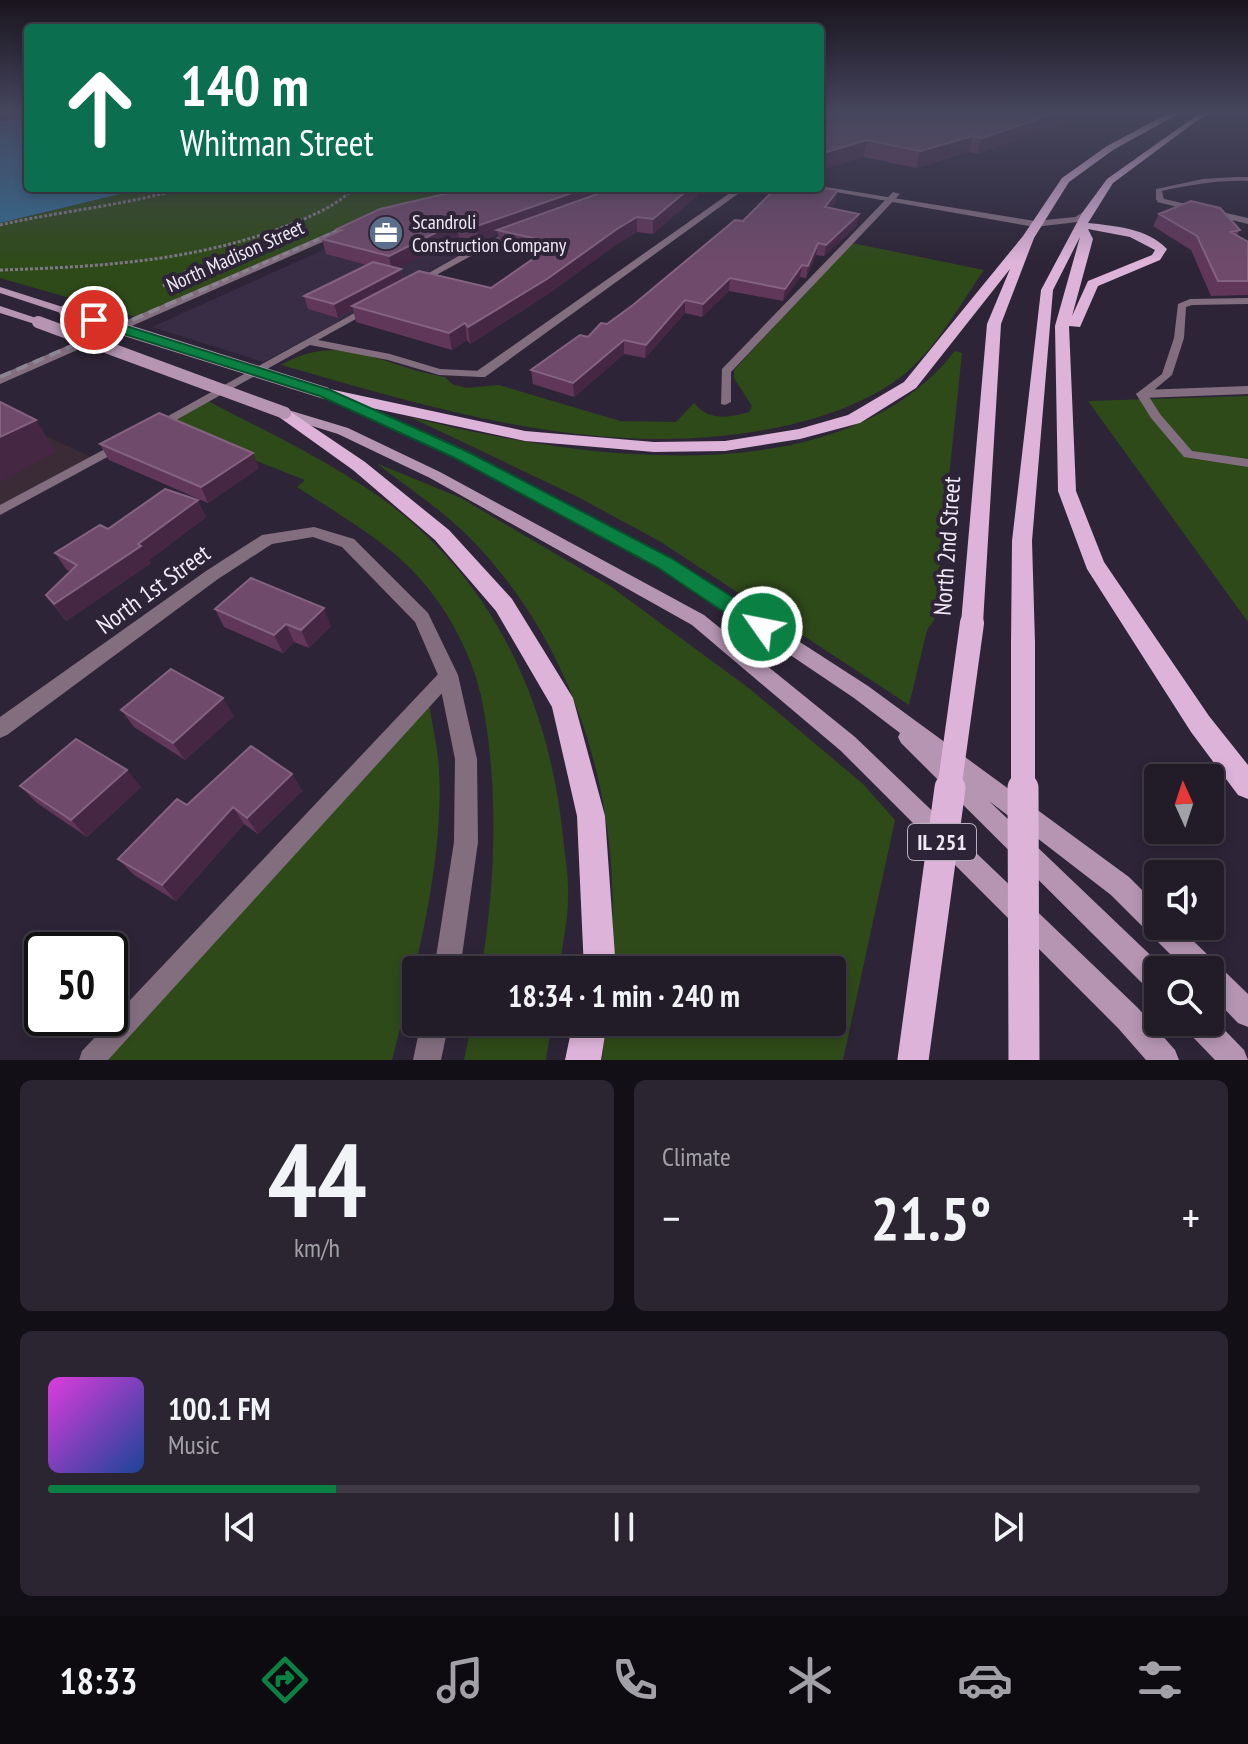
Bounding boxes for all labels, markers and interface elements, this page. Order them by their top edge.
text: 140 m [180,49,309,121]
icon: ahead [48,56,152,160]
text: Whitman Street [180,119,374,166]
place label: Scandroli Construction Company [412,209,567,258]
street label: North Madison Street [162,214,308,298]
office icon: Scandroli Construction Company [367,214,405,252]
pin [60,286,128,354]
icon: arrive [72,298,116,342]
street label: North 2nd Street [927,475,967,617]
street label: North 1st Street [90,537,216,641]
position arrow [720,585,804,669]
north arrow [1144,764,1224,844]
map controls [1144,764,1224,1036]
road number: IL 251 [908,824,976,860]
button: sound [1144,860,1224,940]
speed limit sign: 50 [24,932,128,1036]
button: search [1144,956,1224,1036]
text: 18:34 · 1 min · 240 m [508,976,740,1015]
text: 44 [267,1111,367,1246]
text: Climate [662,1140,731,1173]
text: 21.5° [871,1179,991,1257]
text: − [662,1189,680,1246]
text: + [1182,1189,1200,1246]
text: km/h [294,1231,340,1264]
text: 100.1 FM [168,1389,270,1428]
text: Music [168,1428,220,1461]
icon: previous [218,1505,262,1549]
icon: pause [602,1505,646,1549]
icon: next [986,1505,1030,1549]
icon: directions [257,1652,313,1708]
icon: music [432,1652,488,1708]
icon: phone [607,1652,663,1708]
icon: climate [782,1652,838,1708]
icon: car [957,1652,1013,1708]
icon: filters [1132,1652,1188,1708]
text: 18:33 [60,1657,137,1704]

